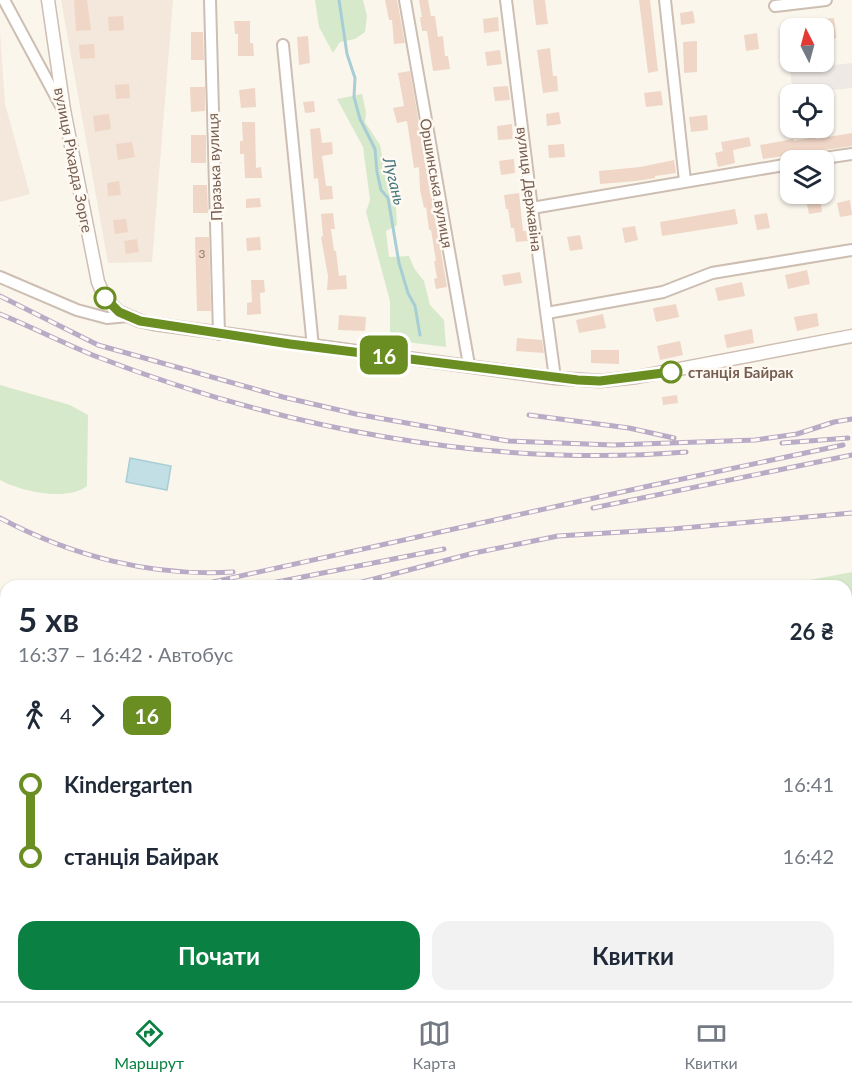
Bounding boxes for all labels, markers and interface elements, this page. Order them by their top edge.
north arrow [780,18,834,72]
map controls [780,18,834,204]
button: locate [780,84,834,138]
street label: вулиця Ріхарда Зорге [51,86,97,234]
street label: Празька вулиця [203,113,225,221]
street label: Оршинська вулиця [417,117,457,249]
street label: вулиця Державіна [513,126,547,252]
button: layers [780,150,834,204]
water label: Лугань [380,154,410,207]
house number: 3 [199,246,206,261]
unlabelled marker [94,287,116,309]
line badge: 16 [357,336,411,374]
text: 16 [372,343,396,368]
marker: станція Байрак [660,361,682,383]
place label: станція Байрак [688,363,794,381]
text: 5 хв [18,599,79,639]
text: 26 ₴ [790,618,834,645]
text: 16:37 – 16:42 · Автобус [18,642,233,666]
icon: walk [18,699,51,732]
icon: forward [81,699,114,732]
text: 4 [60,703,72,727]
text: 16 [135,703,159,728]
text: Kindergarten [64,771,193,798]
text: 16:41 [783,772,834,796]
text: станція Байрак [64,843,219,870]
text: 16:42 [783,844,834,868]
button: Почати [18,921,420,990]
button: Квитки [432,921,834,990]
tab: Маршрут [114,1017,184,1072]
tab: Карта [413,1017,456,1072]
tab: Квитки [684,1017,738,1072]

